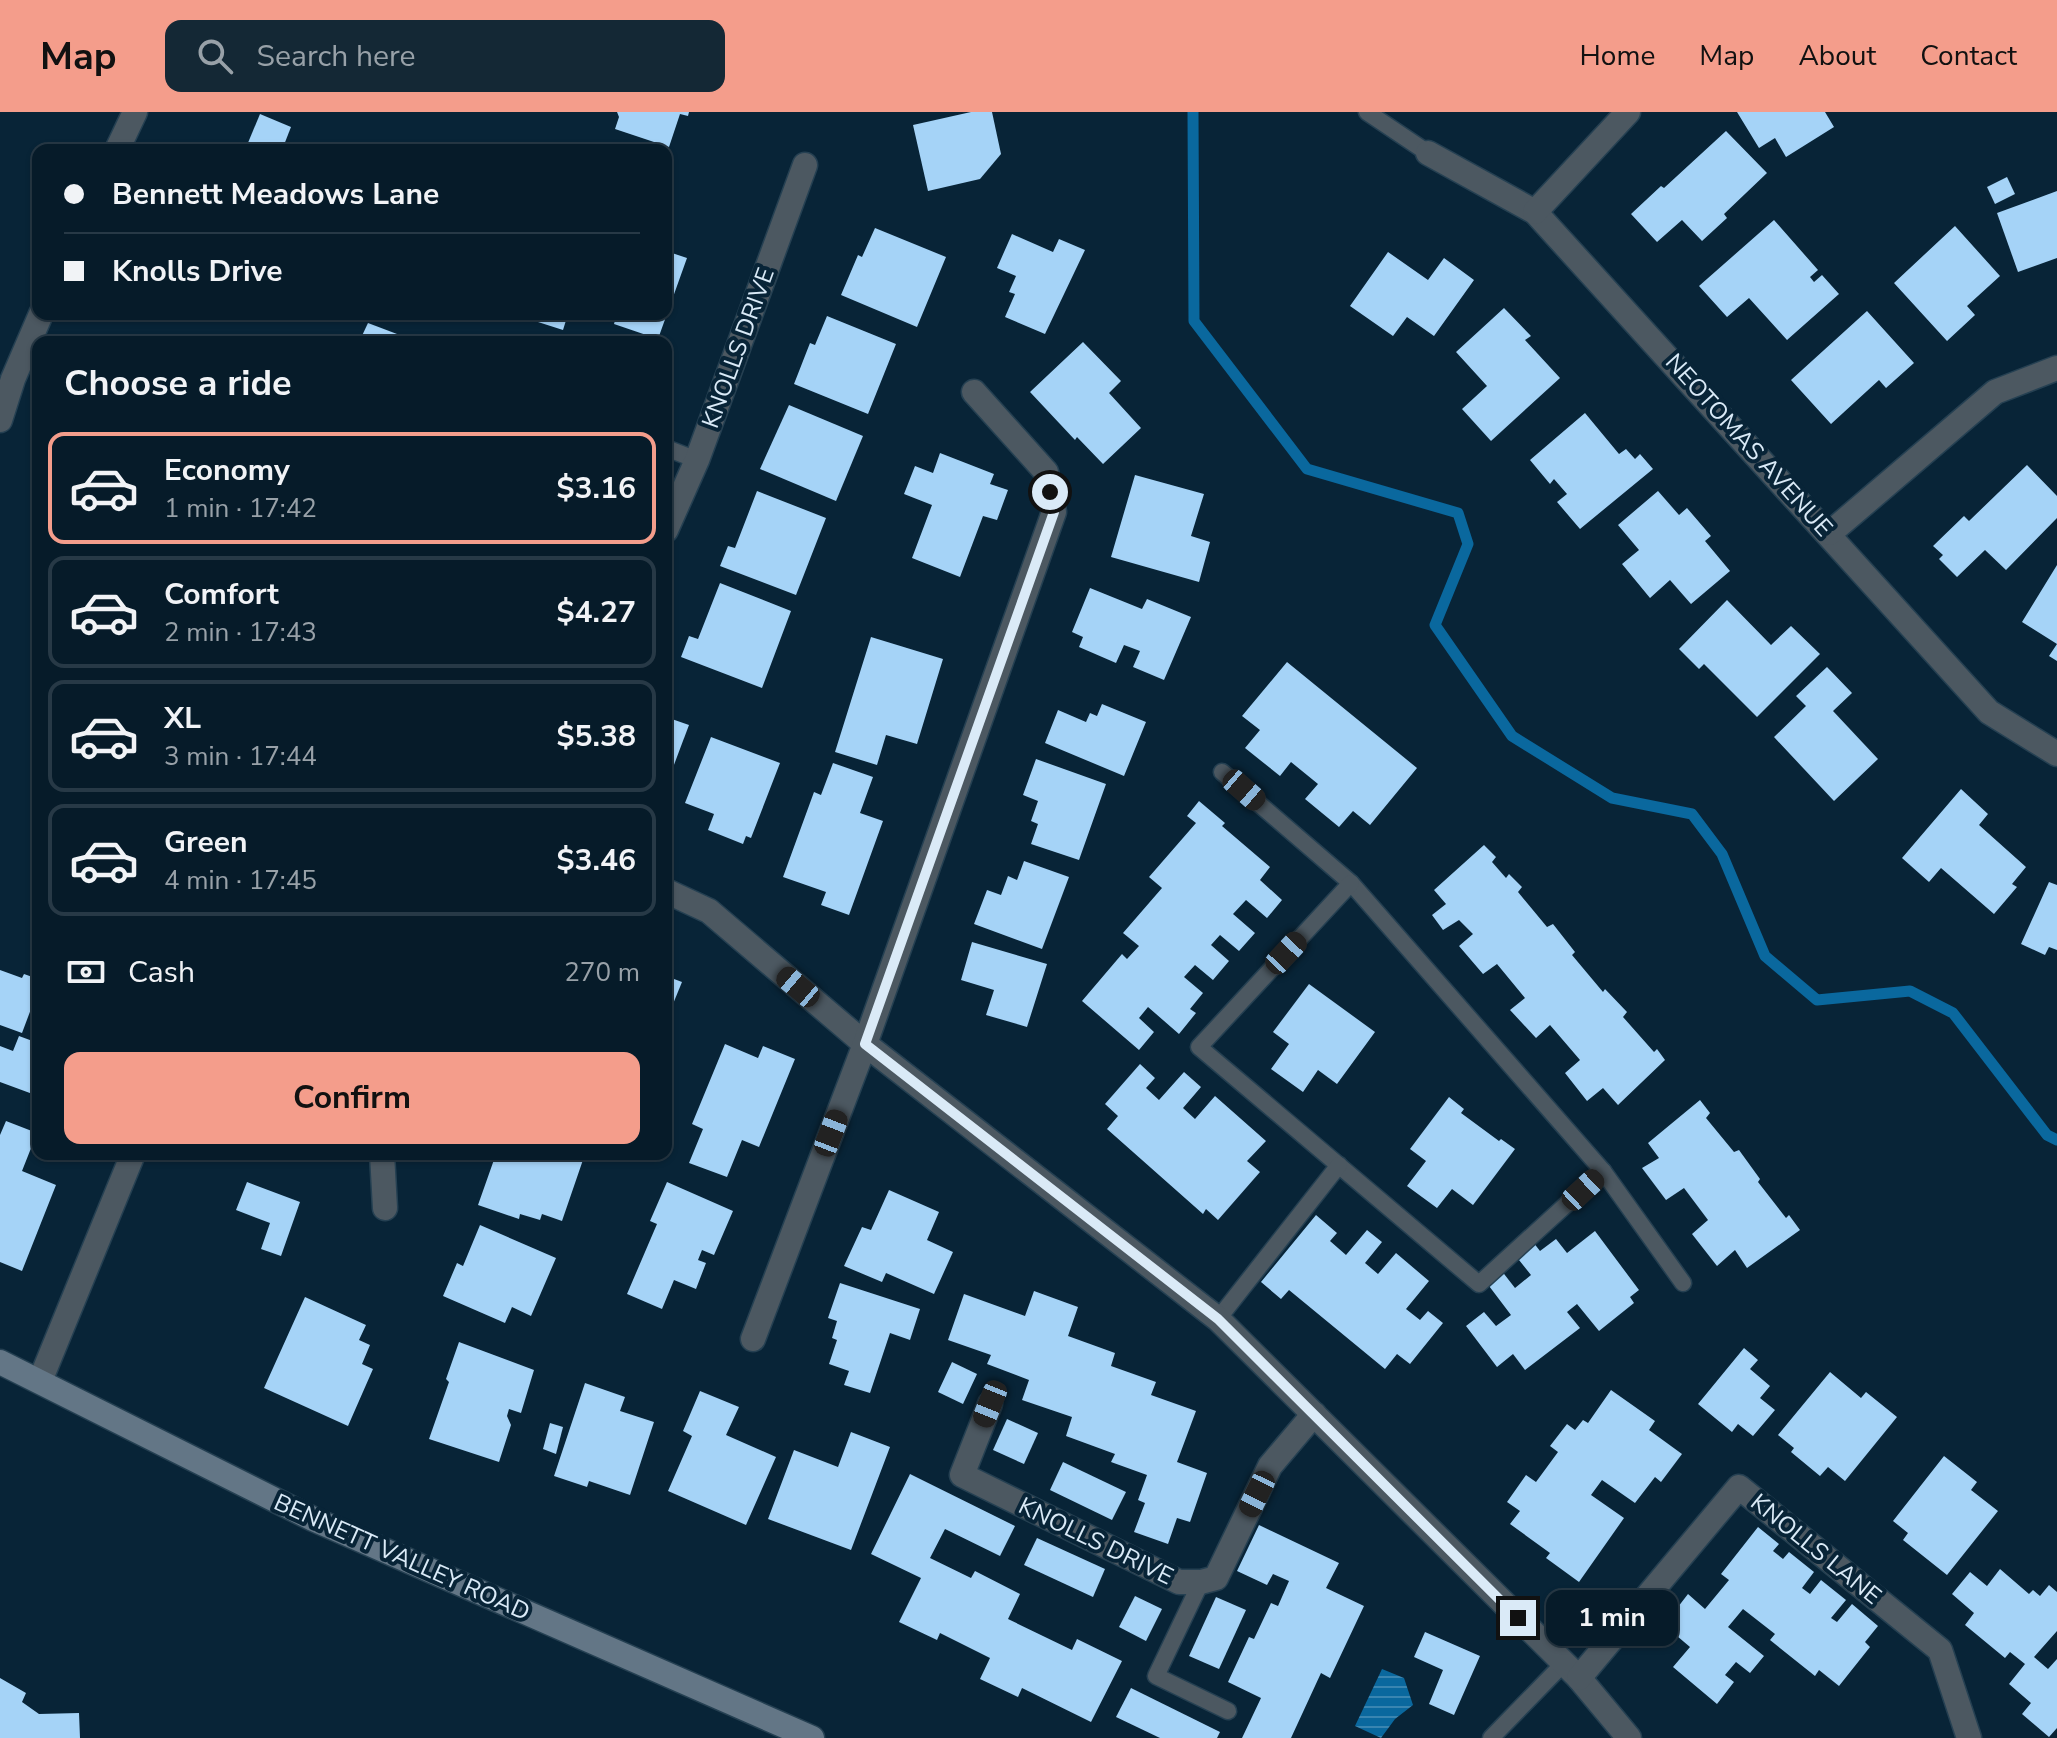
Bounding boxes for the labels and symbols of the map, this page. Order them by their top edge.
street label: KNOLLS DRIVE [694,263,782,433]
street label: NEOTOMAS AVENUE [1658,347,1840,543]
route start [1032,474,1068,510]
car [1218,765,1270,815]
car [1261,927,1311,979]
car [772,962,824,1012]
car [811,1106,851,1160]
car [1557,1165,1609,1215]
car [970,1377,1010,1431]
car [1236,1467,1278,1521]
street label: BENNETT VALLEY ROAD [269,1486,535,1628]
street label: KNOLLS LANE [1744,1486,1888,1612]
street label: KNOLLS DRIVE [1013,1490,1179,1592]
callout: 1 min [1546,1590,1678,1646]
route end [1500,1600,1536,1636]

